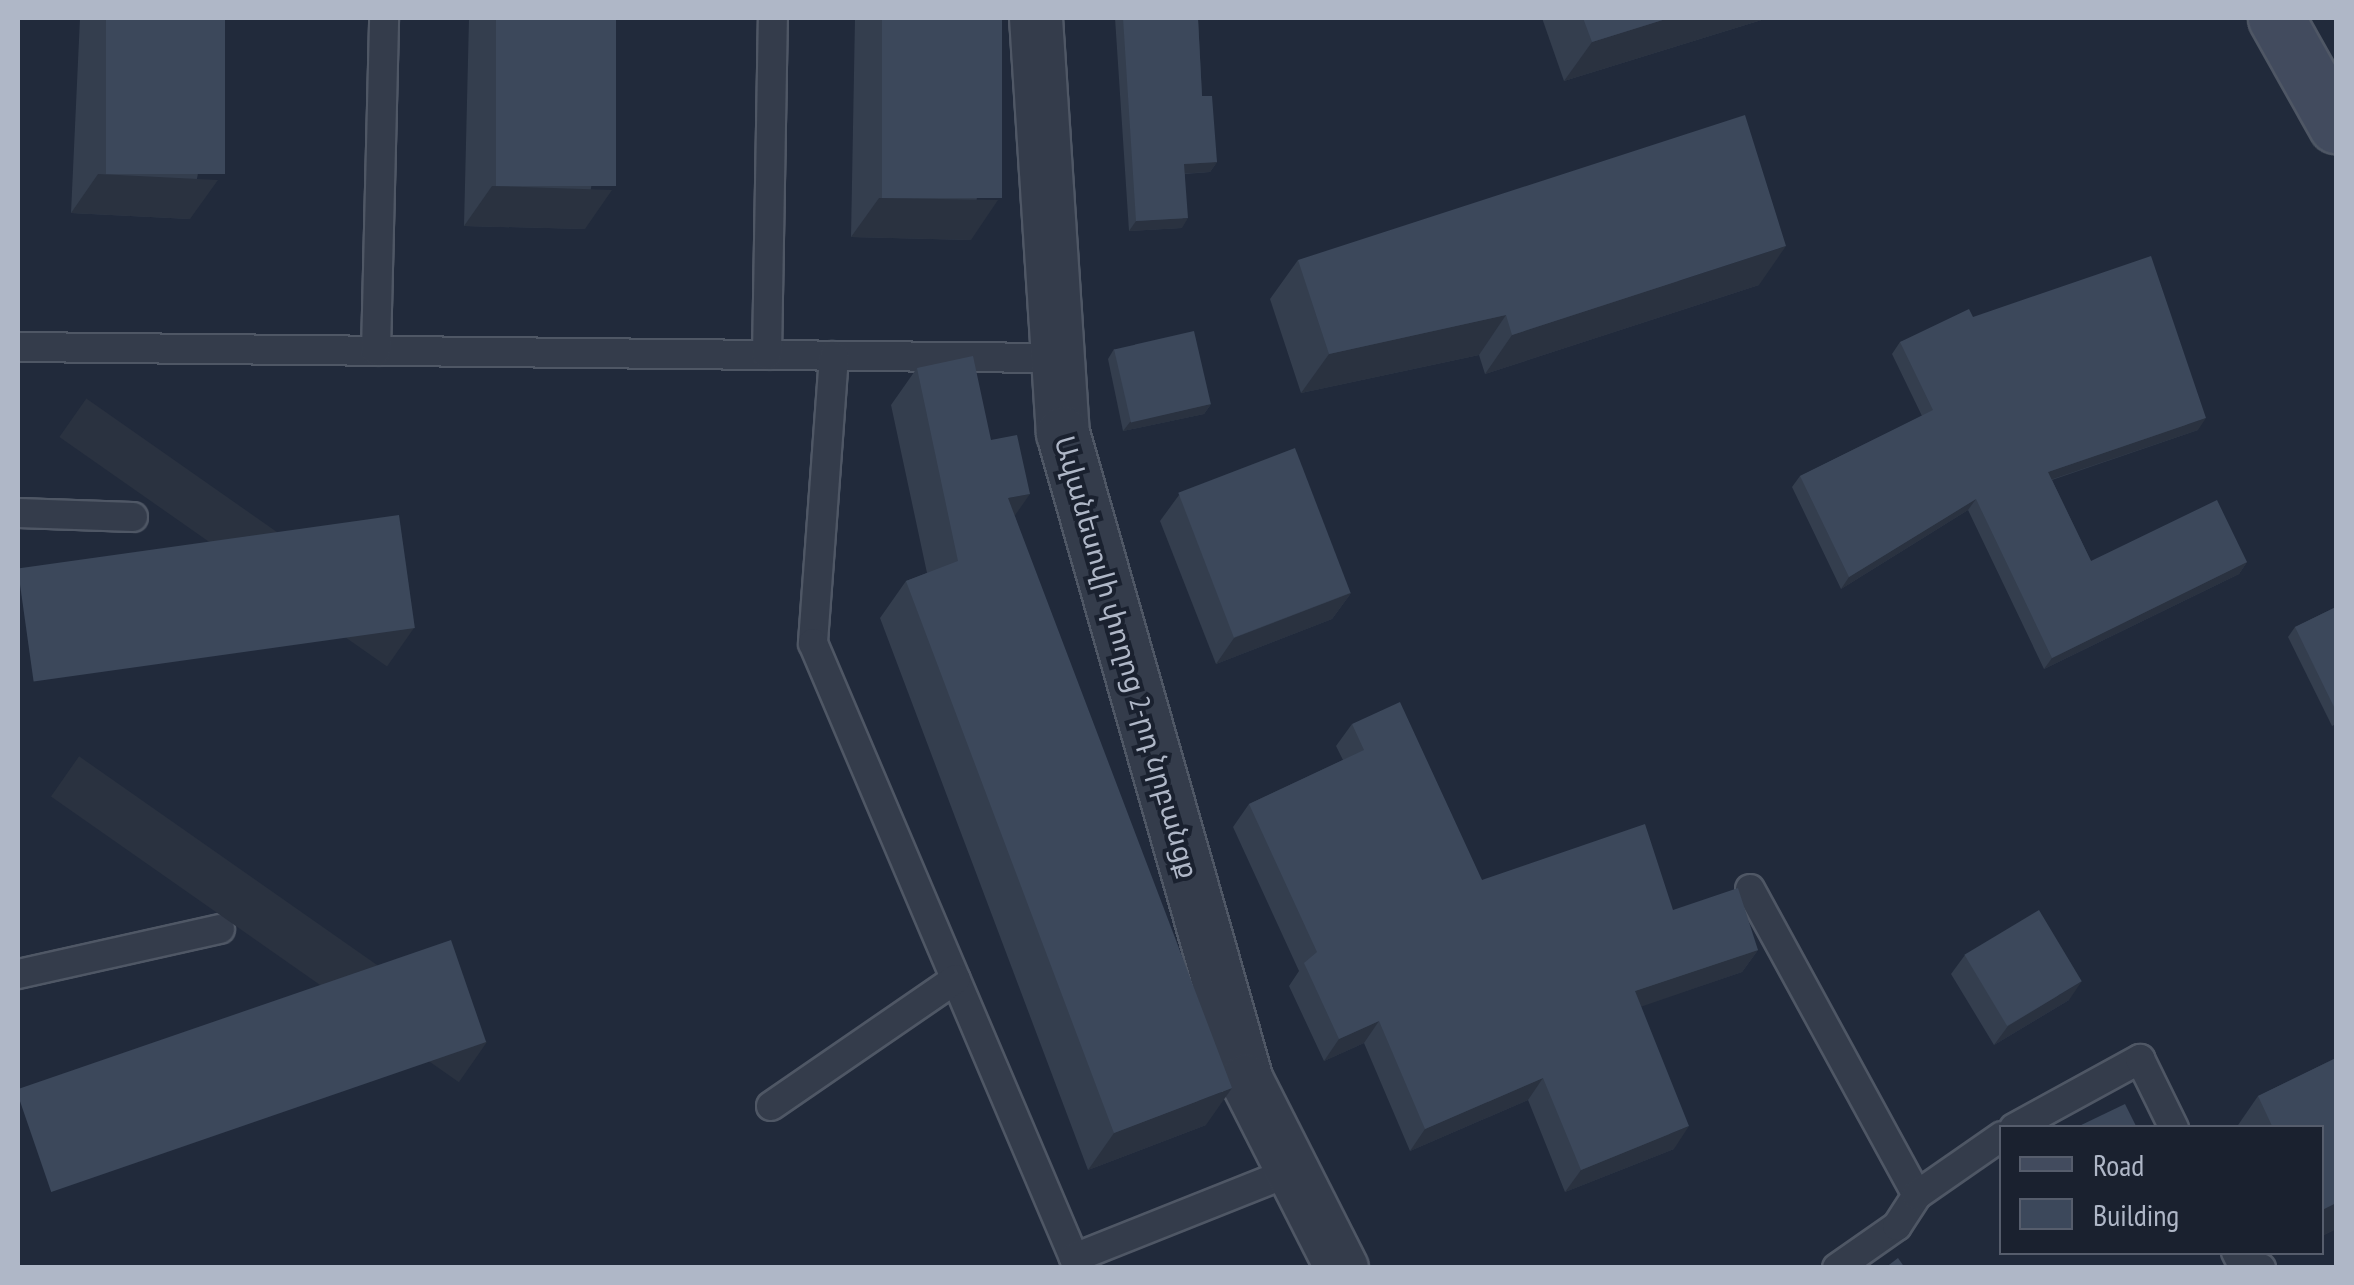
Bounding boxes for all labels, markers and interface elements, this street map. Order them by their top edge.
street label: Ավանեսովի փողոց 2-րդ նրբանցք [1048,432,1206,882]
legend [1999,1125,2324,1255]
text: Road [2093,1145,2144,1184]
text: Building [2093,1195,2179,1234]

